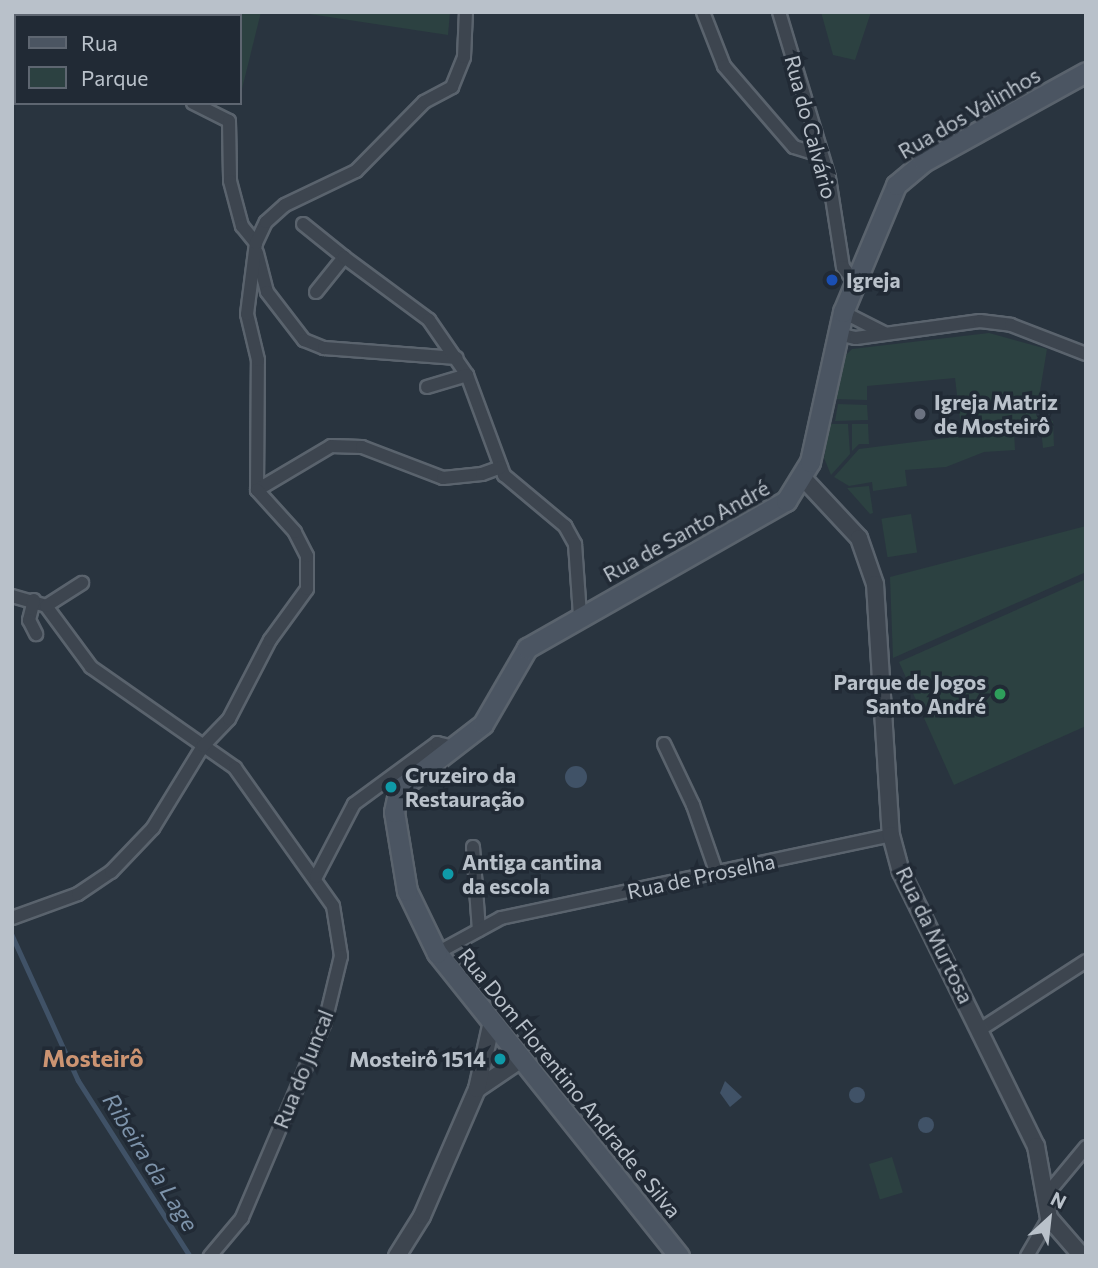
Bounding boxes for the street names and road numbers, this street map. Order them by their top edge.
street label: Rua do Calvário [780,52,842,202]
street label: Rua dos Valinhos [894,62,1044,164]
street label: Rua de Santo André [599,475,773,587]
street label: Rua de Proselha [625,848,777,904]
street label: Rua da Murtosa [891,862,979,1008]
street label: Rua Dom Florentino Andrade e Silva [453,943,687,1223]
street label: Rua do Juncal [268,1006,338,1132]

